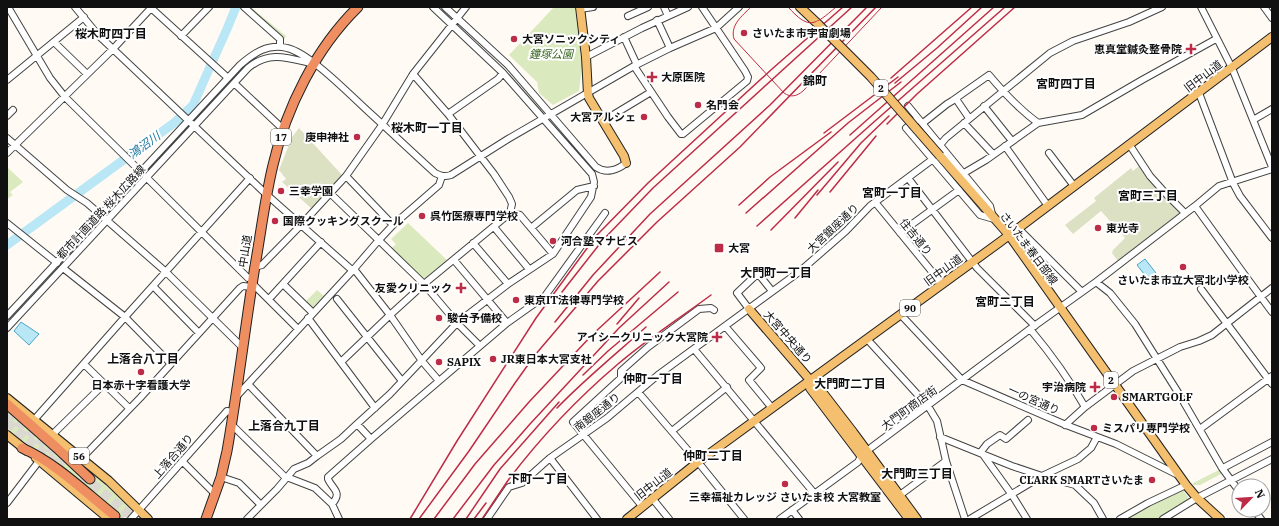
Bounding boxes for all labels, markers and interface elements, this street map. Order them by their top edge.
district label: 桜木町四丁目 [75,26,147,41]
place label: さいたま市宇宙劇場 [752,26,851,40]
marker: さいたま市宇宙劇場 [739,28,749,38]
place label: 大宮ソニックシティ [522,32,620,46]
marker: 大宮ソニックシティ [509,34,519,44]
place label: 恵真堂鍼灸整骨院 [1094,42,1182,56]
marker: 恵真堂鍼灸整骨院 [1185,43,1197,55]
park label: 鐘塚公園 [529,47,575,61]
street label: 旧中山道 [1181,57,1225,95]
place label: 大原医院 [661,70,705,84]
marker: 大原医院 [646,71,658,83]
district label: 錦町 [802,73,827,88]
district label: 宮町四丁目 [1036,76,1096,91]
road number: 2 [874,80,888,96]
place label: 名門会 [706,98,739,112]
marker: 名門会 [693,100,703,110]
place label: 大宮アルシェ [570,110,636,124]
marker: 大宮アルシェ [639,112,649,122]
district label: 桜木町一丁目 [391,120,463,135]
water label: 鴻沼川 [125,127,165,162]
road number: 17 [271,129,291,145]
place label: 庚申神社 [305,130,349,144]
marker: 庚申神社 [352,132,362,142]
street label: 都市計画道路 桜木広路線 [54,162,148,262]
place label: 三幸学園 [289,184,333,198]
district label: 宮町一丁目 [862,185,922,200]
marker: 三幸学園 [276,186,286,196]
district label: 宮町三丁目 [1118,188,1178,203]
street label: 大宮銀座通り [804,200,862,256]
place label: 呉竹医療専門学校 [430,209,518,223]
street label: さいたま春日部線 [997,209,1061,287]
marker: 呉竹医療専門学校 [417,211,427,221]
place label: 国際クッキングスクール [283,214,404,228]
street label: 住吉通り [897,215,935,259]
marker: 国際クッキングスクール [270,216,280,226]
place label: 東光寺 [1106,221,1139,235]
marker: 東光寺 [1093,223,1103,233]
street label: 中山道 [236,234,254,268]
place label: 河合塾マナビス [561,234,638,248]
marker: 河合塾マナビス [548,236,558,246]
place label: 大宮 [728,241,750,255]
marker: 大宮 [713,242,725,254]
street label: 旧中山道 [921,251,965,289]
marker: さいたま市立大宮北小学校 [1178,262,1188,272]
district label: 大門町一丁目 [740,265,812,280]
place label: さいたま市立大宮北小学校 [1117,273,1249,287]
place label: 友愛クリニック [375,281,452,295]
marker: 友愛クリニック [455,282,467,294]
place label: 東京IT法律専門学校 [524,293,624,307]
district label: 宮町二丁目 [975,294,1035,309]
marker: 東京IT法律専門学校 [511,295,521,305]
road number: 90 [900,300,920,316]
street label: 大宮中央通り [761,308,815,366]
place label: 駿台予備校 [447,311,502,325]
marker: 駿台予備校 [434,313,444,323]
place label: アイシークリニック大宮院 [577,330,708,344]
marker: アイシークリニック大宮院 [711,331,723,343]
district label: 上落合八丁目 [107,351,179,366]
place label: JR東日本大宮支社 [501,352,592,366]
marker: JR東日本大宮支社 [488,354,498,364]
place label: SAPIX [447,355,481,369]
marker: SAPIX [434,357,444,367]
marker: 日本赤十字看護大学 [136,367,146,377]
district label: 仲町一丁目 [623,371,683,386]
road number: 2 [1104,372,1118,388]
district label: 大門町二丁目 [814,376,886,391]
place label: 日本赤十字看護大学 [92,378,191,392]
place label: 宇治病院 [1042,380,1086,394]
marker: 宇治病院 [1089,381,1101,393]
street label: 一の宮通り [1006,382,1062,418]
street label: 大門町商店街 [878,383,940,433]
street label: 南銀座通り [571,390,623,434]
place label: SMARTGOLF [1122,390,1193,404]
marker: SMARTGOLF [1109,392,1119,402]
district label: 上落合九丁目 [248,418,320,433]
place label: ミスパリ専門学校 [1102,421,1190,435]
marker: ミスパリ専門学校 [1089,423,1099,433]
street label: 上落合通り [150,431,196,481]
road number: 56 [69,448,89,464]
district label: 仲町二丁目 [683,448,743,463]
street label: 旧中山道 [631,465,675,503]
district label: 大門町三丁目 [881,466,953,481]
district label: 下町一丁目 [508,471,568,486]
place label: CLARK SMARTさいたま [1019,473,1144,487]
marker: CLARK SMARTさいたま [1147,475,1157,485]
north arrow [1231,478,1271,518]
marker: 三幸福祉カレッジ さいたま校 大宮教室 [780,479,790,489]
text: N [1252,487,1268,501]
place label: 三幸福祉カレッジ さいたま校 大宮教室 [689,490,881,504]

